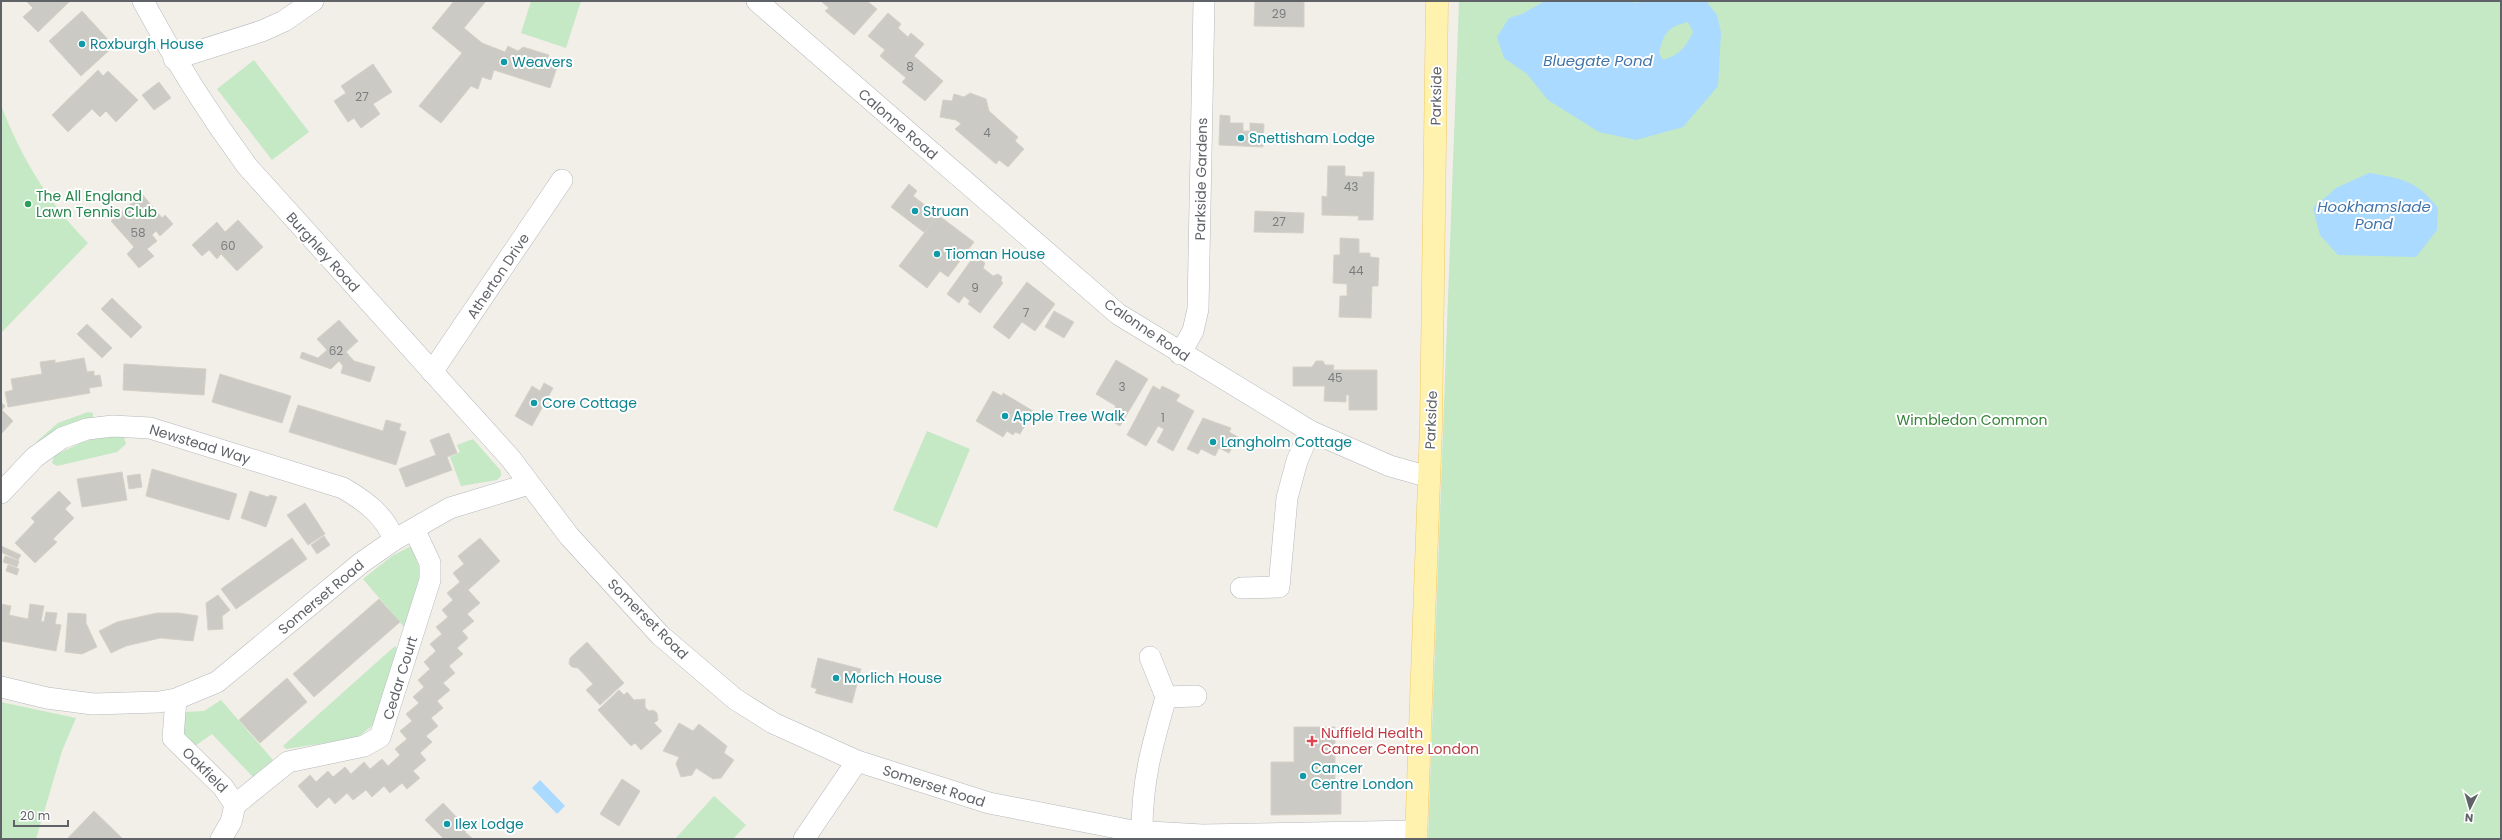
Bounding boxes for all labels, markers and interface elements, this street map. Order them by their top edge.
house number: 29 [1272,5,1286,22]
place label: Roxburgh House [90,34,204,54]
marker: Roxburgh House [77,39,87,49]
water label: Bluegate Pond [1543,50,1654,71]
place label: Weavers [512,52,573,72]
marker: Weavers [499,57,509,67]
house number: 8 [906,58,914,75]
street label: Parkside [1425,66,1447,126]
street label: Calonne Road [854,84,942,164]
house number: 27 [355,88,369,105]
street label: Parkside Gardens [1190,118,1212,240]
house number: 4 [983,124,991,141]
place label: Snettisham Lodge [1249,128,1375,148]
marker: Snettisham Lodge [1236,133,1246,143]
house number: 43 [1344,178,1358,195]
place label: The All England Lawn Tennis Club [36,186,157,222]
water label: Hookhamslade Pond [2317,196,2431,234]
marker: The All England Lawn Tennis Club [23,199,33,209]
place label: Struan [923,201,969,221]
marker: Struan [910,206,920,216]
street label: Burghley Road [282,208,364,296]
house number: 27 [1272,213,1286,230]
house number: 58 [130,224,146,241]
street label: Atherton Drive [462,229,534,323]
house number: 60 [220,237,236,254]
place label: Tioman House [945,244,1045,264]
marker: Tioman House [932,249,942,259]
house number: 44 [1348,262,1364,279]
house number: 9 [971,279,979,296]
street label: Calonne Road [1100,294,1194,366]
house number: 7 [1023,304,1030,321]
house number: 62 [329,342,343,359]
house number: 45 [1327,369,1343,386]
house number: 3 [1118,378,1126,395]
street label: Parkside [1420,390,1442,450]
place label: Core Cottage [542,393,637,413]
marker: Core Cottage [529,398,539,408]
place label: Apple Tree Walk [1013,406,1126,426]
house number: 1 [1161,409,1165,426]
park label: Wimbledon Common [1897,410,2047,430]
marker: Apple Tree Walk [1000,411,1010,421]
street label: Newstead Way [147,419,253,469]
place label: Langholm Cottage [1221,432,1352,452]
marker: Langholm Cottage [1208,437,1218,447]
street label: Somerset Road [274,555,368,639]
street label: Somerset Road [603,574,693,664]
street label: Cedar Court [378,634,422,722]
place label: Morlich House [844,668,942,688]
marker: Morlich House [831,673,841,683]
place label: Nuffield Health Cancer Centre London [1321,723,1479,759]
marker: Nuffield Health Cancer Centre London [1306,735,1318,747]
street label: Oakfield [178,743,232,797]
place label: Cancer Centre London [1311,758,1414,794]
street label: Somerset Road [880,760,988,812]
marker: Cancer Centre London [1298,771,1308,781]
north arrow [2450,788,2490,828]
scale bar [14,802,68,828]
text: 20 m [20,807,50,824]
text: N [2464,810,2474,826]
place label: Ilex Lodge [455,814,524,834]
marker: Ilex Lodge [442,819,452,829]

